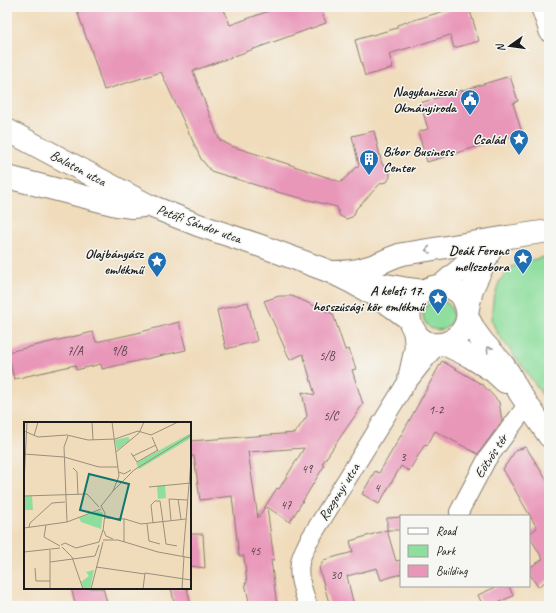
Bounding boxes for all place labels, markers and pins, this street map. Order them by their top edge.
place label: Nagykanizsai Okmányiroda [393,83,458,116]
public building icon: Nagykanizsai Okmányiroda [459,88,481,116]
place icon: Család [508,128,530,156]
place label: Család [473,131,507,148]
place label: Bíbor Business Center [383,143,456,176]
building icon: Bíbor Business Center [358,148,380,176]
place label: Deák Ferenc mellszobora [449,242,511,275]
place label: Olajbányász emlékmű [85,245,146,278]
place icon: Deák Ferenc mellszobora [512,247,534,275]
place icon: Olajbányász emlékmű [146,250,168,278]
place label: A keleti 17. hosszúsági kör emlékmű [313,282,427,315]
place icon: A keleti 17. hosszúsági kör emlékmű [427,287,449,315]

